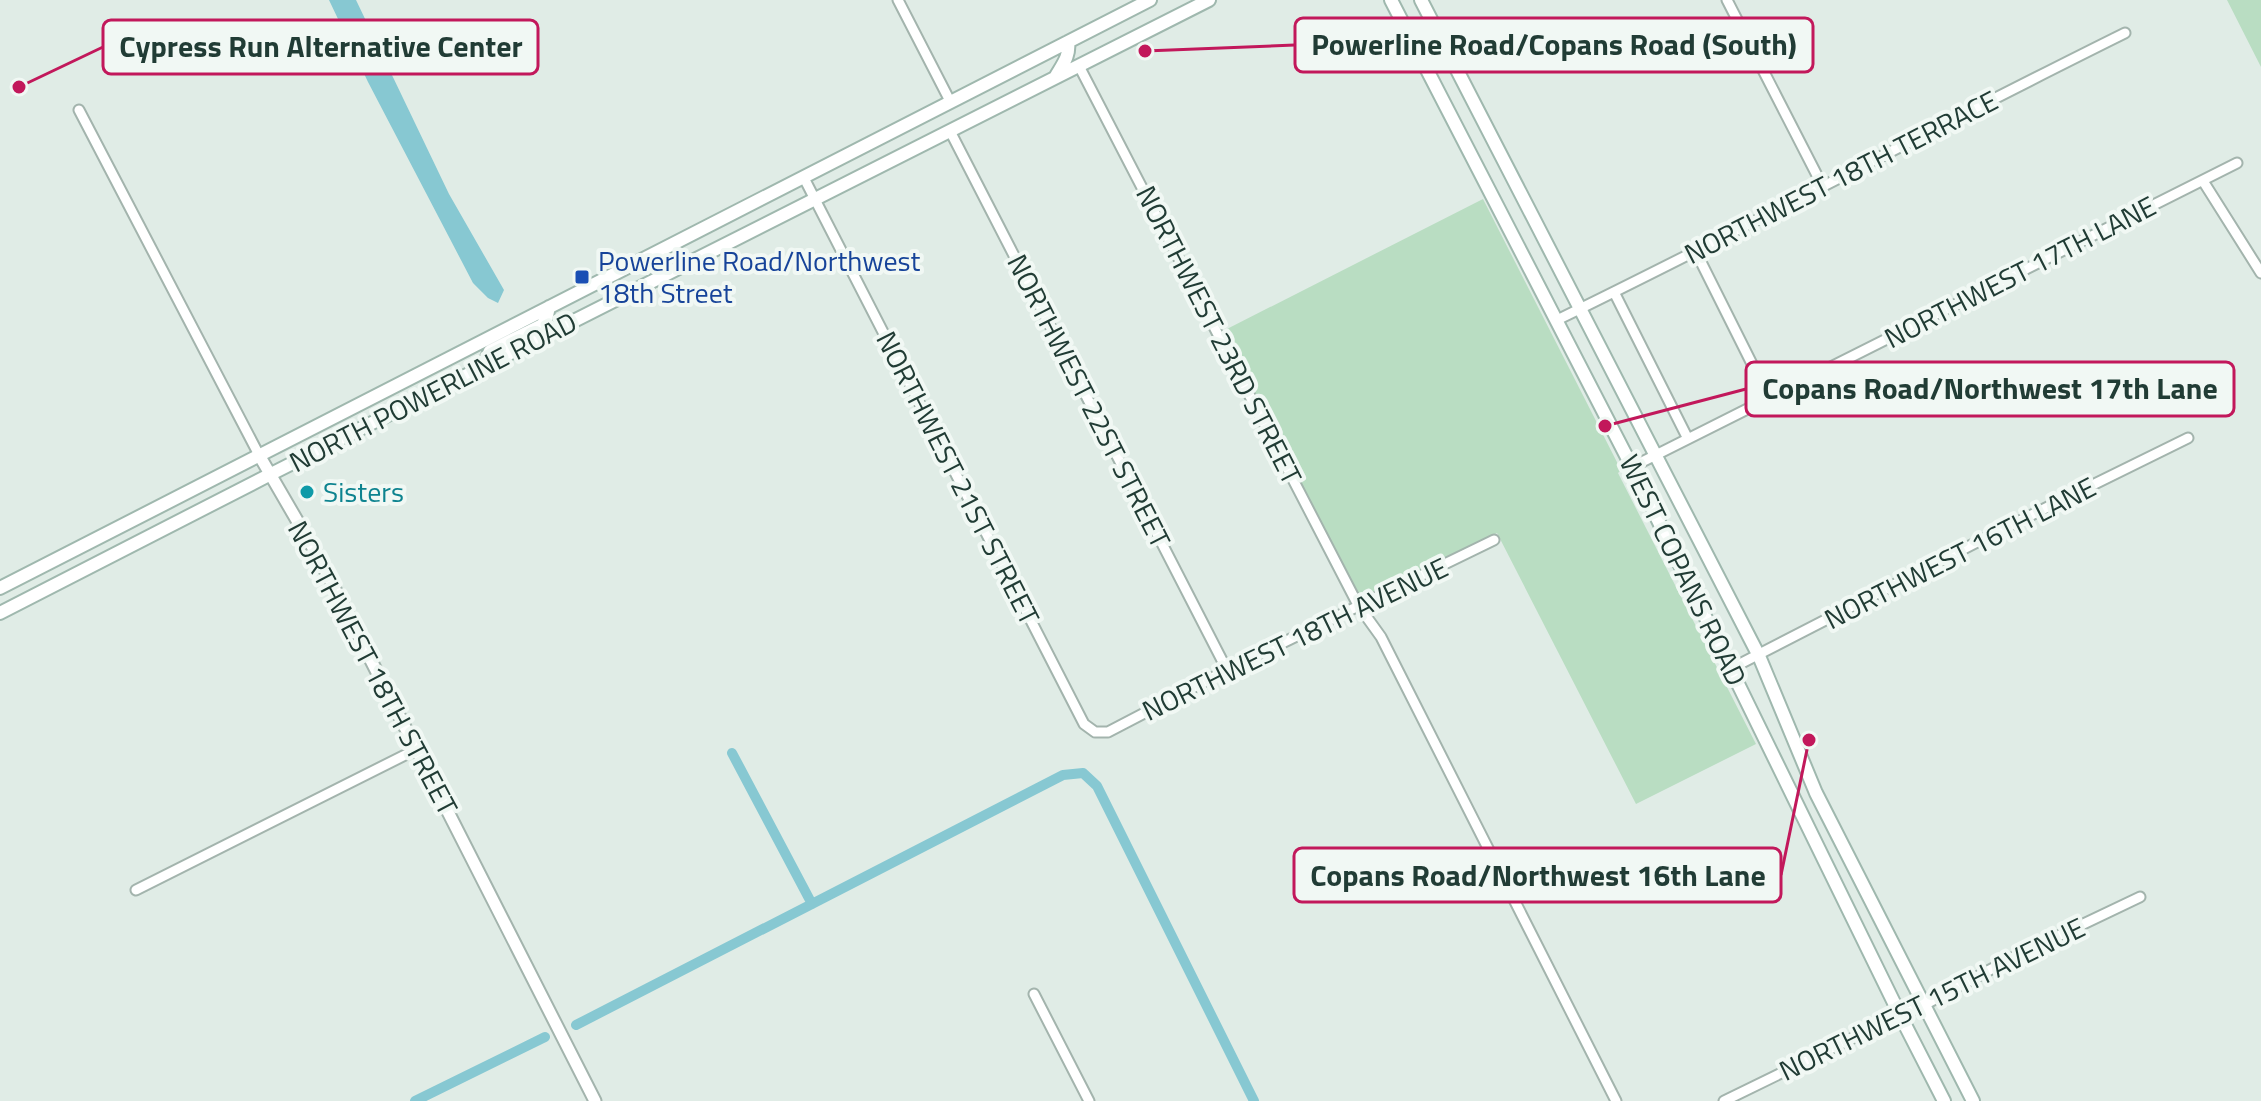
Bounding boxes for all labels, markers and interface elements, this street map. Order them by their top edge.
callout: Powerline Road/Copans Road (South) [1295,18,1813,72]
callout: Cypress Run Alternative Center [103,20,538,74]
text: Powerline Road/Copans Road (South) [1311,21,1797,67]
text: Cypress Run Alternative Center [119,23,523,69]
street label: NORTHWEST 18TH TERRACE [1676,79,2005,274]
street label: NORTHWEST 23RD STREET [1125,178,1314,492]
street label: NORTHWEST 17TH LANE [1876,184,2163,359]
place label: Powerline Road/Northwest 18th Street [598,239,921,314]
street label: NORTHWEST 22ST STREET [997,246,1182,555]
marker: Powerline Road/Northwest 18th Street [573,268,591,286]
street label: NORTH POWERLINE ROAD [281,300,584,483]
street label: NORTHWEST 21ST STREET [866,323,1051,632]
callout: Copans Road/Northwest 17th Lane [1746,362,2234,416]
text: Copans Road/Northwest 17th Lane [1762,365,2218,411]
street label: WEST COPANS ROAD [1609,447,1758,693]
street label: NORTHWEST 16TH LANE [1816,465,2103,640]
place label: Sisters [323,470,404,513]
marker: Sisters [298,483,316,501]
street label: NORTHWEST 18TH STREET [277,513,470,823]
street label: NORTHWEST 18TH AVENUE [1135,546,1455,731]
callout: Copans Road/Northwest 16th Lane [1294,848,1781,902]
text: Copans Road/Northwest 16th Lane [1310,852,1766,898]
street label: NORTHWEST 15TH AVENUE [1772,906,2092,1091]

